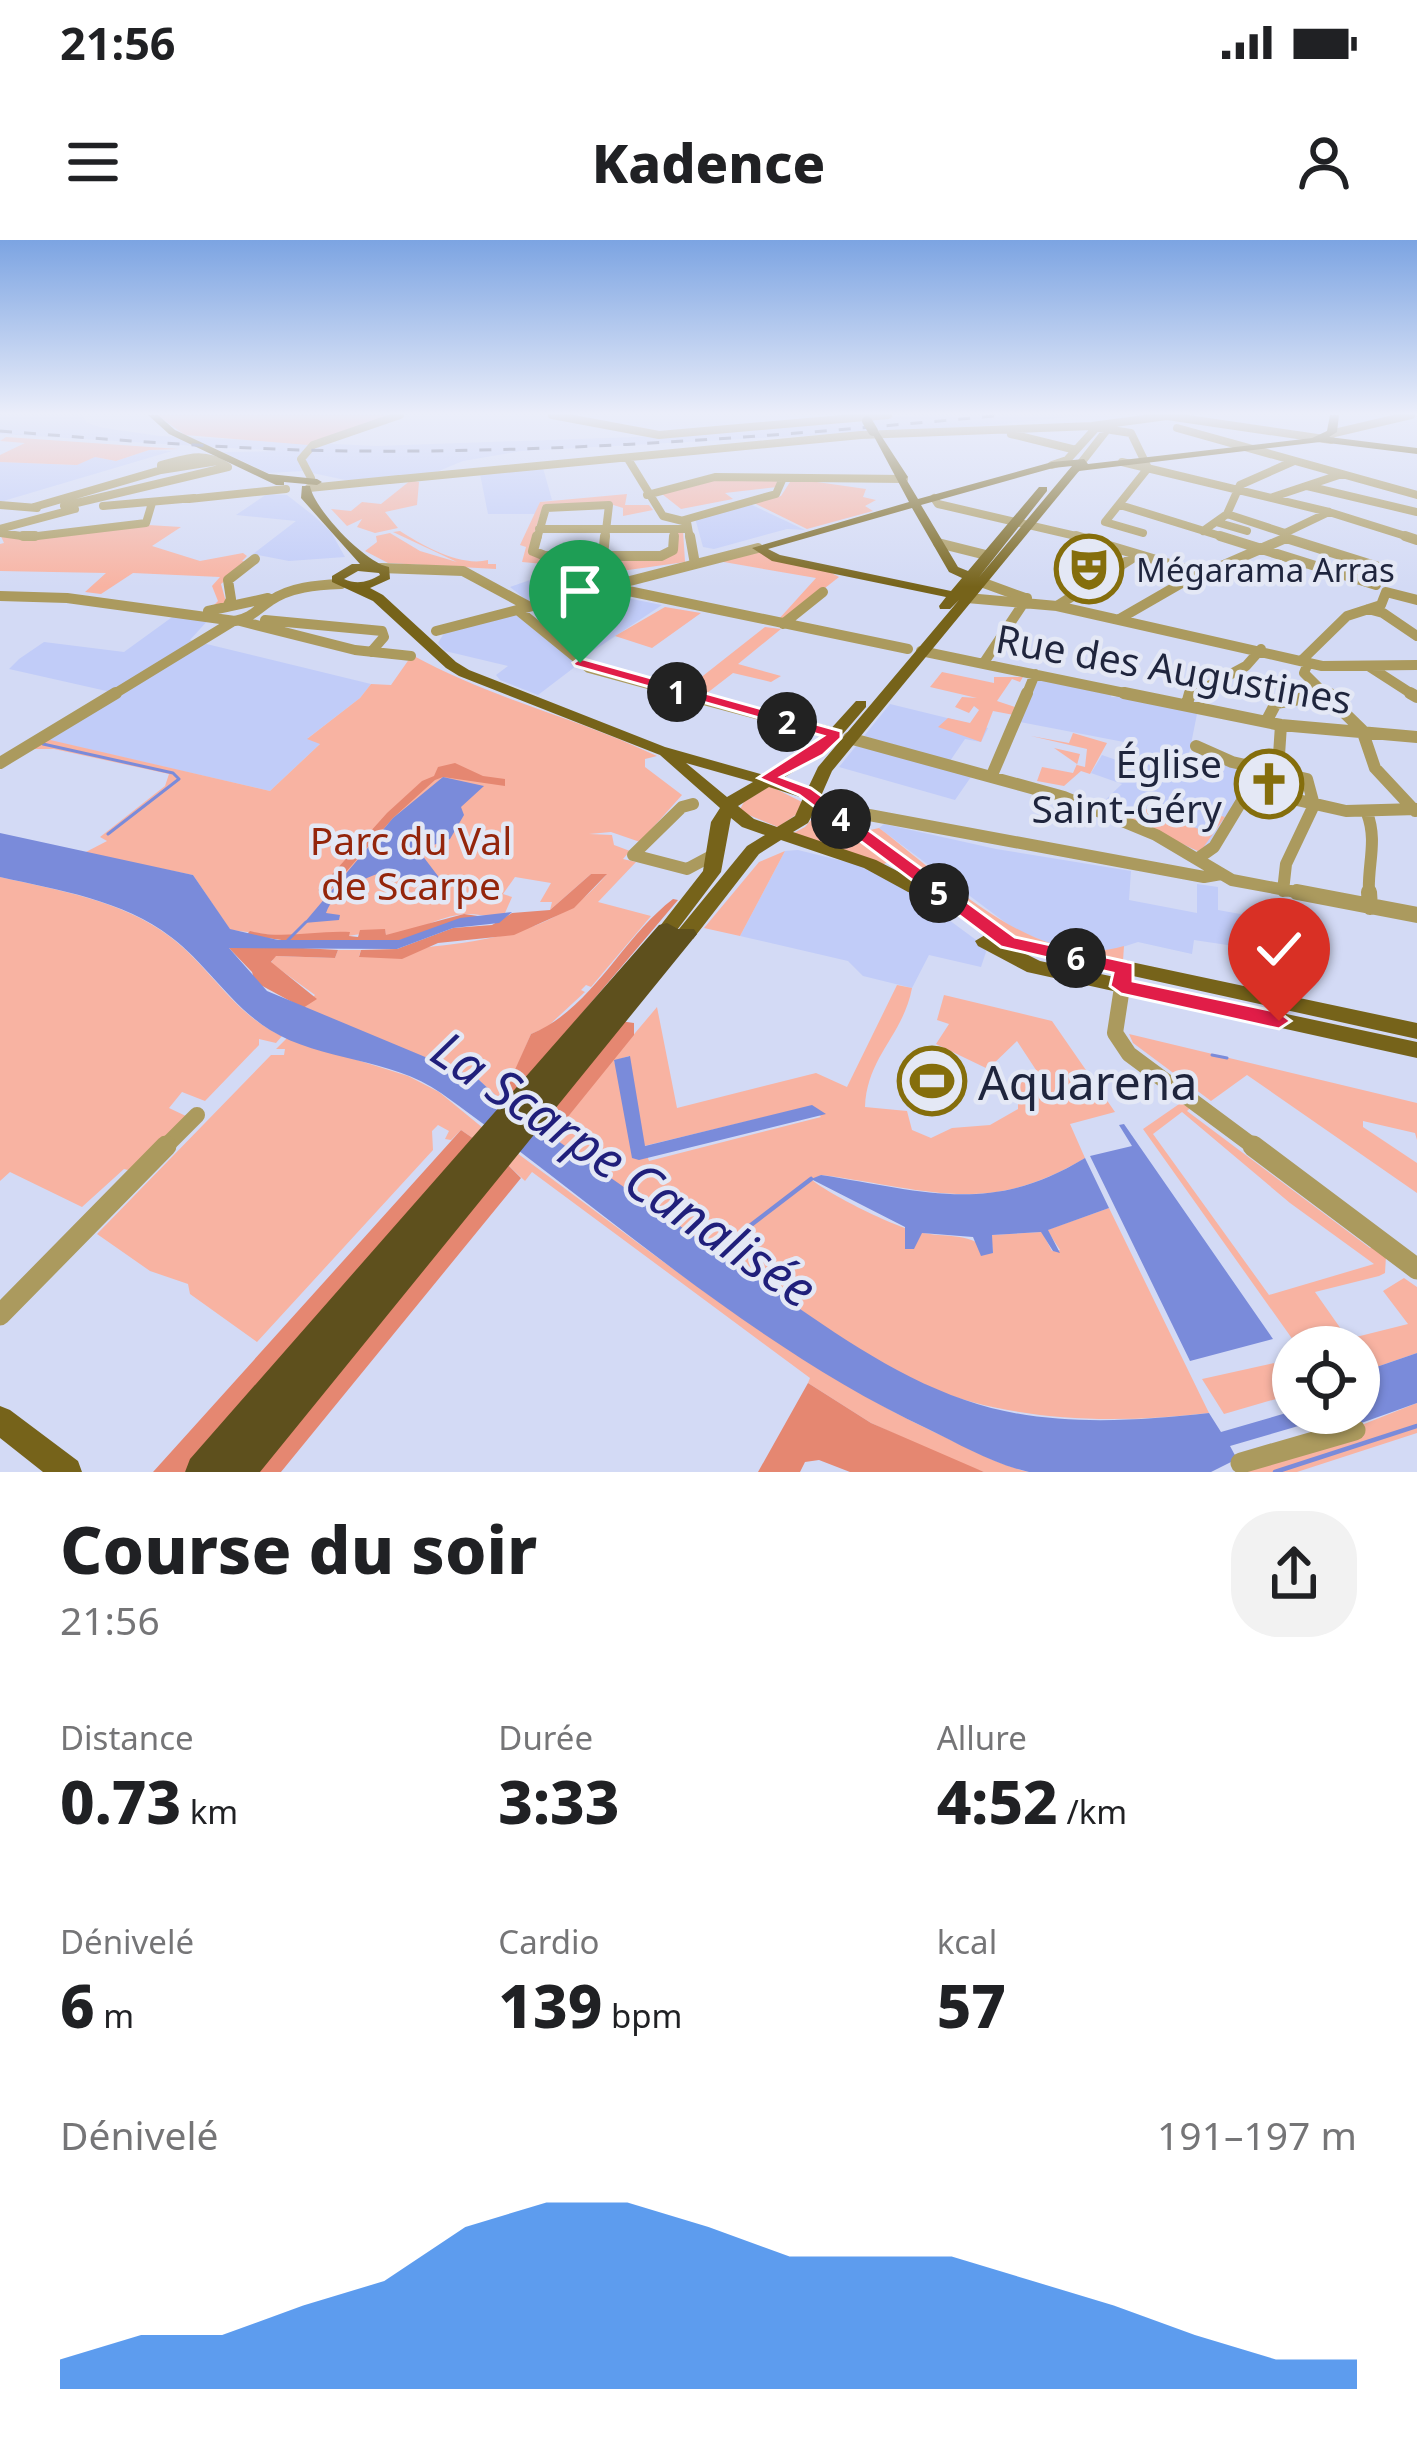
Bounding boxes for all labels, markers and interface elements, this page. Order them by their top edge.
text: 21:56 [60,12,176,73]
text: Kadence [592,125,825,199]
icon: menu [60,129,126,195]
icon: person [1291,129,1357,195]
theatre icon: Mégarama Arras [1054,534,1124,604]
pin [529,540,631,663]
place label: Mégarama Arras [1136,547,1395,592]
icon: arrive [547,558,613,624]
street label: Rue des Augustines [992,611,1356,725]
pin: 1 [647,662,707,722]
text: 1 [668,669,686,714]
pin: 2 [757,692,817,752]
text: 2 [778,699,796,744]
place label: Église Saint-Géry [1032,736,1222,834]
church icon: Église Saint-Géry [1234,749,1304,819]
pin: 4 [811,789,871,849]
text: 4 [832,796,850,841]
park label: Parc du Val de Scarpe [310,813,512,911]
pin: 5 [909,863,969,923]
text: 5 [930,870,948,915]
pin [1228,898,1330,1021]
icon: check [1246,916,1312,982]
pin: 6 [1046,928,1106,988]
text: 6 [1067,935,1085,980]
water label: La Scarpe Canalisée [419,1013,831,1323]
sports icon: Aquarena [897,1046,967,1116]
place label: Aquarena [978,1049,1197,1114]
map controls [1272,1326,1380,1434]
button: locate [1272,1326,1380,1434]
text: Course du soir [60,1503,537,1593]
button: share [1231,1511,1357,1637]
text: 21:56 [60,1593,160,1646]
text: Distance [60,1715,194,1760]
text: Durée [498,1715,593,1760]
text: Allure [937,1715,1027,1760]
text: 0.73 [60,1760,181,1842]
text: 3:33 [498,1760,619,1842]
text: 4:52 [937,1760,1058,1842]
text: km [181,1789,238,1834]
text: /km [1058,1789,1127,1834]
text: Dénivelé [60,1919,194,1964]
text: Cardio [498,1919,599,1964]
text: kcal [937,1919,997,1964]
text: 6 [60,1964,95,2046]
text: 139 [498,1964,602,2046]
text: 57 [937,1964,1006,2046]
text: m [95,1993,134,2038]
text: bpm [602,1993,682,2038]
text: Dénivelé [60,2108,219,2161]
text: 191–197 m [1157,2108,1357,2161]

